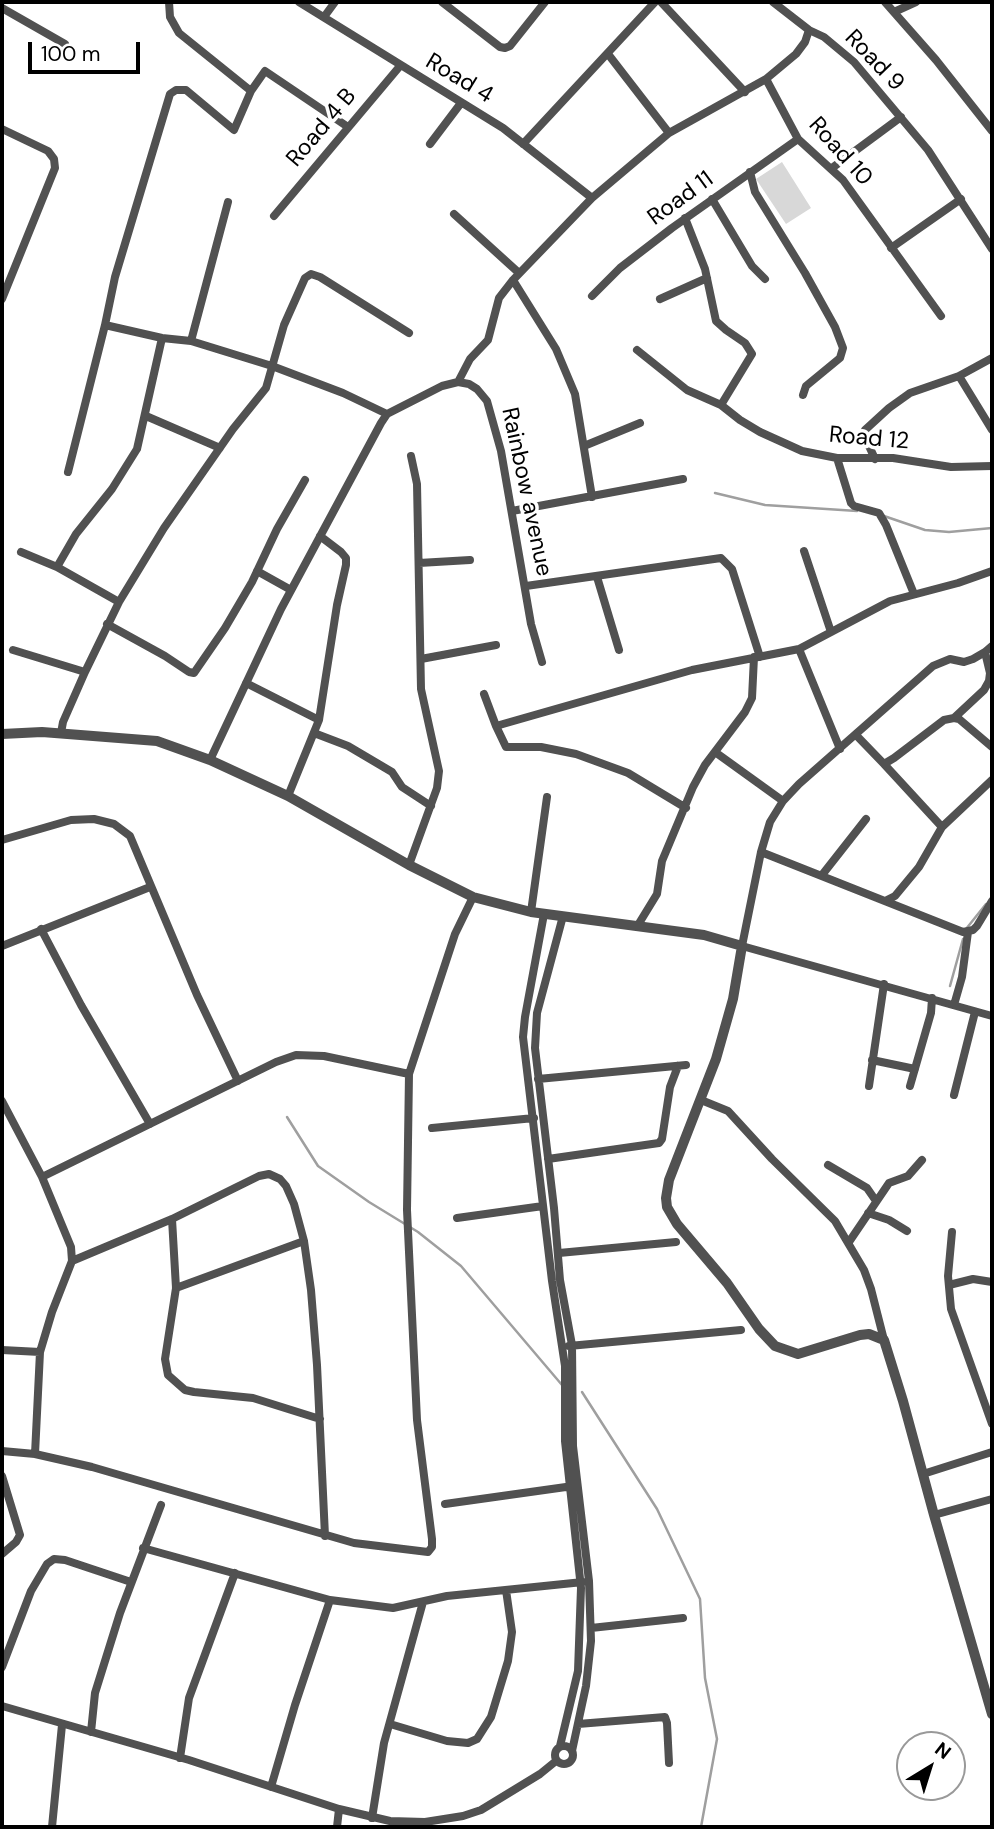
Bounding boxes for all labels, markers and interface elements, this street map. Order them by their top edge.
street label: Road 9 [838,25,910,97]
scale bar [32,28,144,72]
text: 100 m [41,40,101,68]
street label: Road 4 [420,48,498,110]
street label: Road 4 B [281,83,363,173]
street label: Road 10 [802,112,878,192]
street label: Road 11 [643,166,719,232]
street label: Rainbow avenue [495,405,557,579]
street label: Road 12 [828,422,910,456]
north arrow [896,1731,966,1801]
text: N [930,1737,956,1765]

